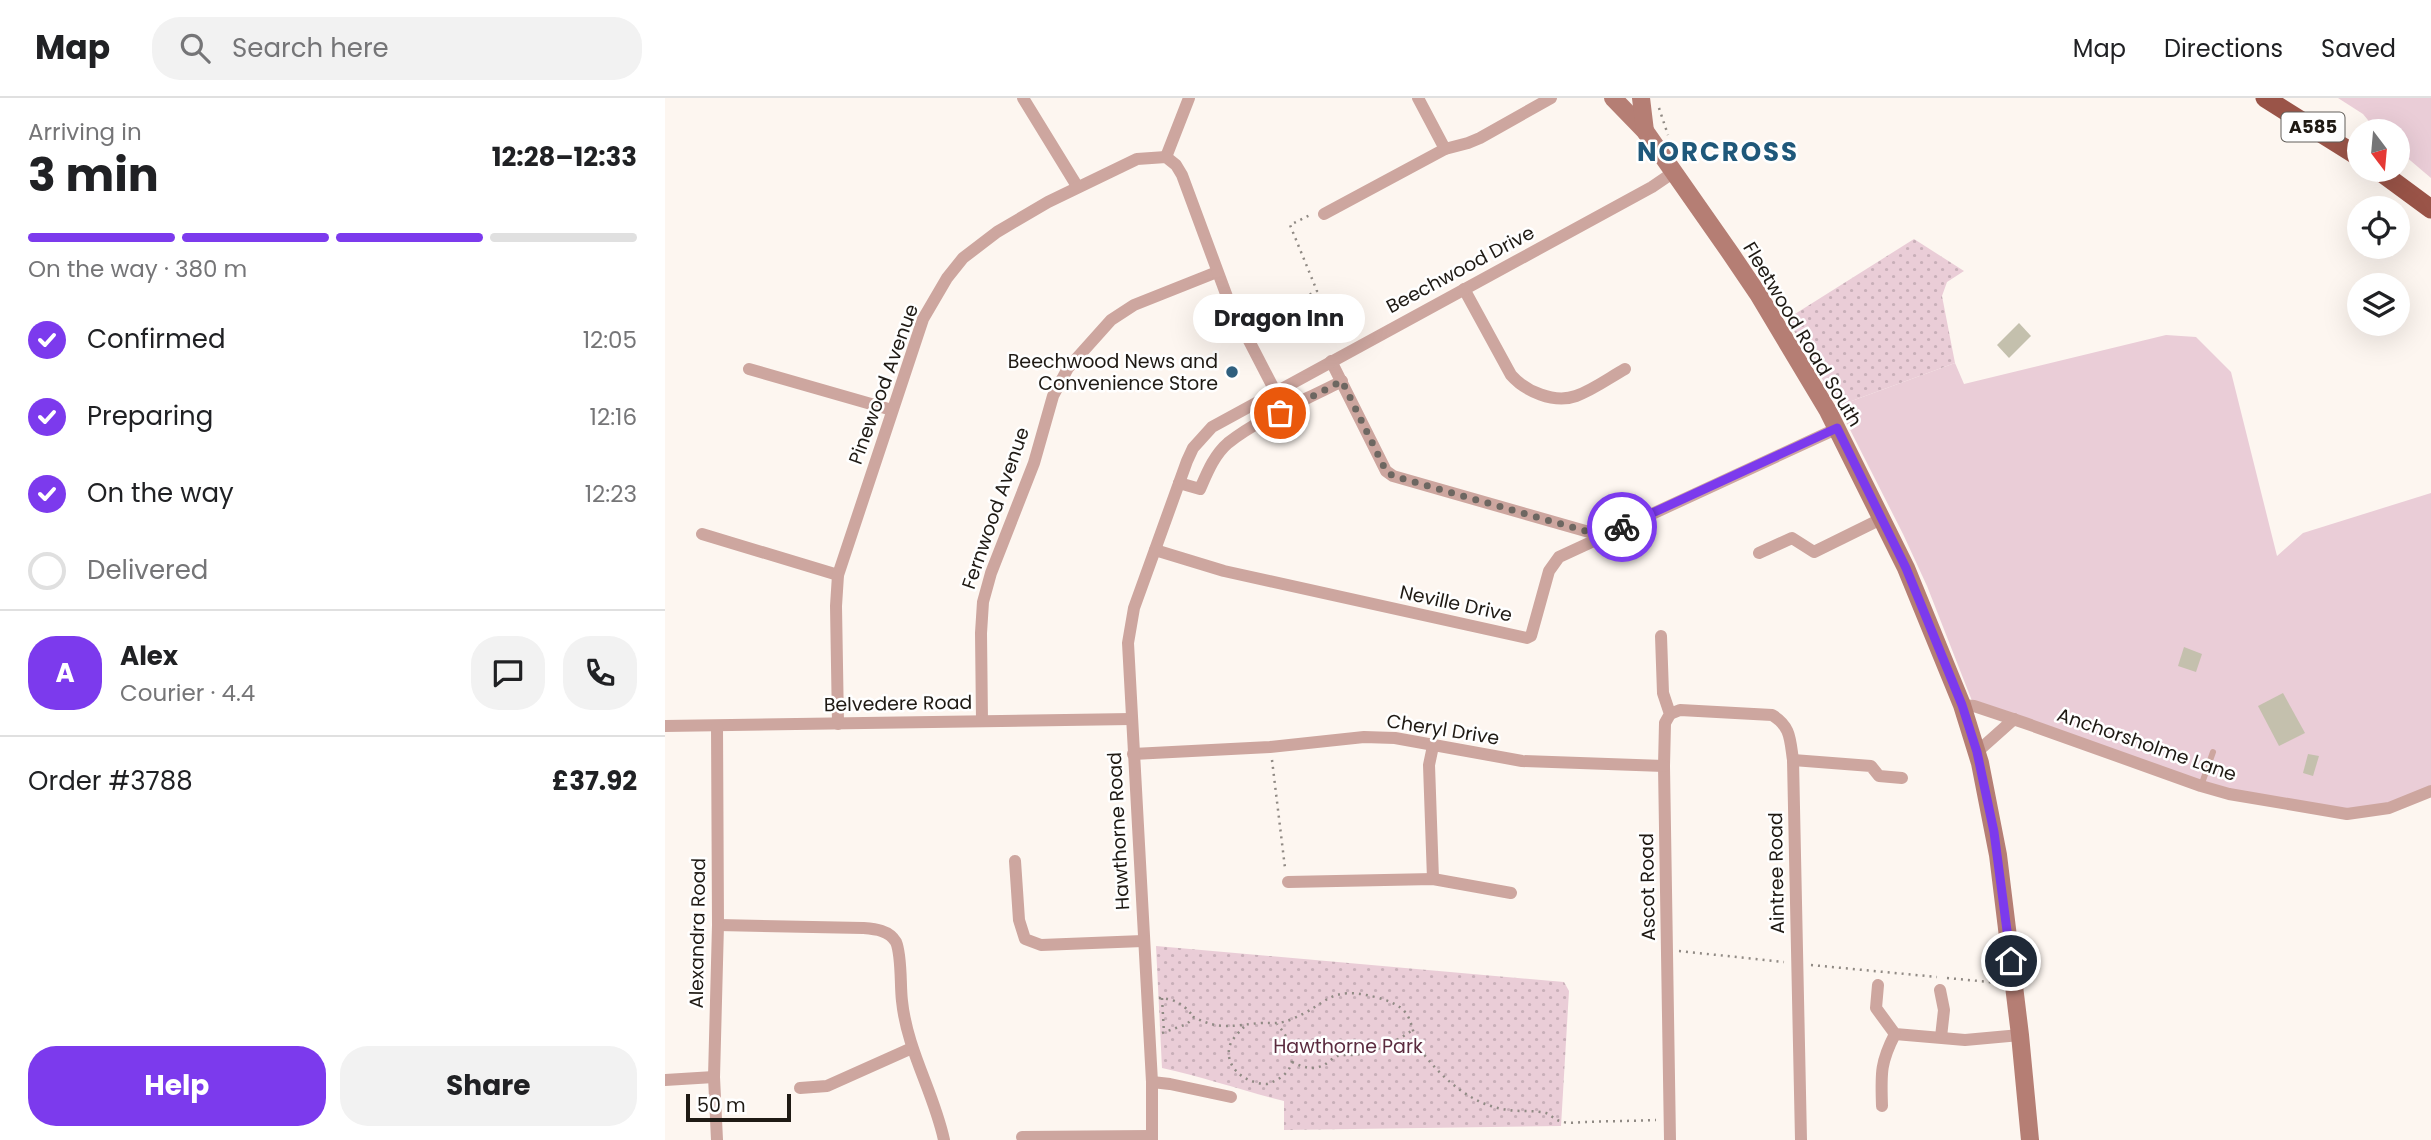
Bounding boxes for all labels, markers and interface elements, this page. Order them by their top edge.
search box [152,17,642,80]
text: Map [35,24,110,71]
icon: search [176,29,214,67]
text: Search here [232,30,389,66]
text: Map [2073,32,2126,65]
text: Directions [2164,32,2283,65]
text: Saved [2321,32,2396,65]
road number: A585 [2281,113,2345,142]
text: Arriving in [28,116,142,148]
north arrow [2347,119,2410,182]
map controls [2347,119,2410,336]
district label: NORCROSS [1637,134,1799,170]
text: 12:28–12:33 [492,139,637,175]
text: 3 min [28,143,159,207]
button: locate [2347,196,2410,259]
street label: Beechwood Drive [1381,219,1539,320]
street label: Fleetwood Road South [1737,237,1869,432]
text: On the way · 380 m [28,253,247,285]
button: layers [2347,273,2410,336]
callout: Dragon Inn [1194,294,1366,343]
street label: Pinewood Avenue [842,300,925,468]
text: Dragon Inn [1214,302,1344,334]
icon: check [28,321,66,359]
text: Confirmed [87,321,225,357]
text: 12:05 [583,324,637,356]
place label: Beechwood News and Convenience Store [1008,348,1218,397]
marker: Beechwood News and Convenience Store [1224,364,1240,380]
pin [1250,383,1310,443]
icon: bag [1261,394,1299,432]
icon: check [28,398,66,436]
text: Preparing [87,398,213,434]
text: 12:16 [590,401,637,433]
street label: Fernwood Avenue [955,424,1036,593]
icon: check [28,475,66,513]
text: On the way [87,475,234,511]
text: 12:23 [585,478,637,510]
courier [1587,492,1657,562]
icon: bike [1603,508,1641,546]
text: Delivered [87,552,208,588]
street label: Neville Drive [1397,578,1515,629]
button: chat [471,636,545,710]
button: phone [563,636,637,710]
text: Alex [120,638,178,674]
text: A [55,655,75,691]
text: Courier · 4.4 [120,677,255,709]
street label: Belvedere Road [824,689,972,718]
street label: Anchorsholme Lane [2053,701,2240,788]
street label: Cheryl Drive [1385,707,1501,752]
street label: Hawthorne Road [1101,751,1136,911]
text: Order #3788 [28,763,193,799]
text: £37.92 [552,763,637,799]
street label: Aintree Road [1762,812,1791,934]
street label: Ascot Road [1633,833,1662,941]
street label: Alexandra Road [683,857,712,1009]
pin [1981,931,2041,991]
icon: home [1992,942,2030,980]
park label: Hawthorne Park [1273,1033,1423,1060]
button: Help [28,1046,326,1126]
button: Share [340,1046,637,1126]
scale bar [686,1091,791,1123]
text: 50 m [697,1092,746,1119]

